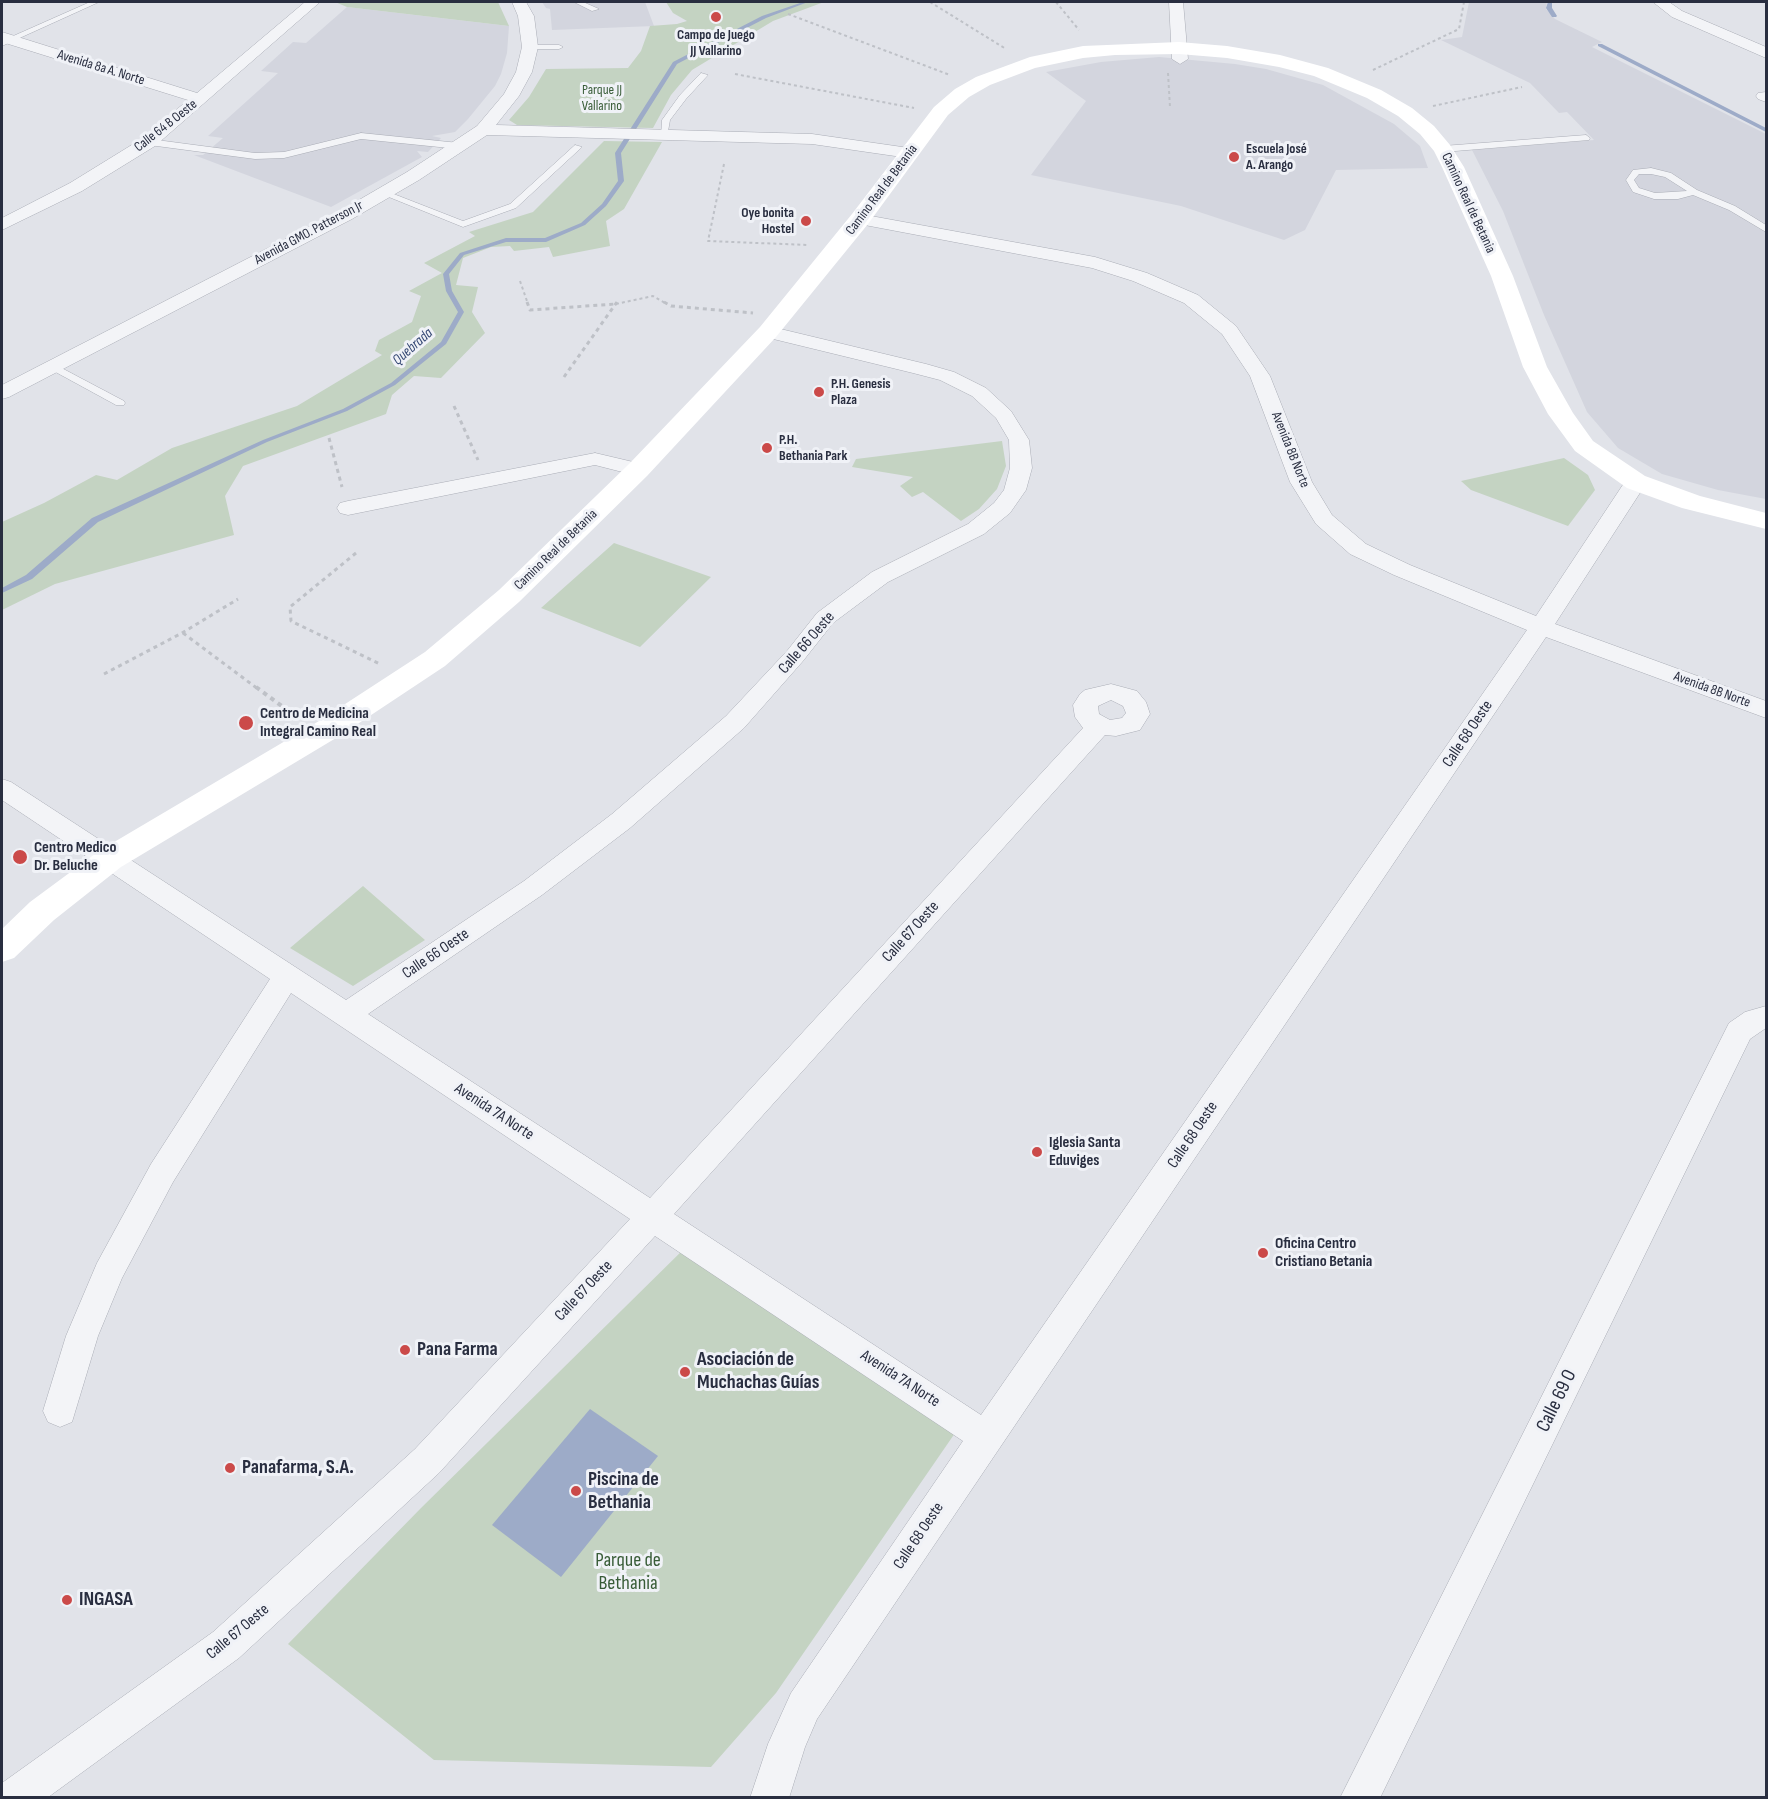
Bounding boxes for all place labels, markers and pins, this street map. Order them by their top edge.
marker: Campo de Juego JJ Vallarino [709,10,723,24]
place label: Campo de Juego JJ Vallarino [677,27,755,60]
place label: Escuela José A. Arango [1246,141,1307,174]
marker: Escuela José A. Arango [1227,150,1241,164]
place label: Oye bonita Hostel [741,205,794,238]
marker: Oye bonita Hostel [799,214,813,228]
place label: P.H. Genesis Plaza [831,376,891,408]
marker: P.H. Genesis Plaza [812,385,826,399]
place label: P.H. Bethania Park [779,432,847,464]
marker: P.H. Bethania Park [760,441,774,455]
place label: Centro de Medicina Integral Camino Real [260,704,376,742]
marker: Centro de Medicina Integral Camino Real [237,714,255,732]
place label: Centro Medico Dr. Beluche [34,838,117,876]
marker: Centro Medico Dr. Beluche [11,848,29,866]
place label: Iglesia Santa Eduviges [1049,1133,1121,1171]
marker: Iglesia Santa Eduviges [1030,1145,1044,1159]
place label: Oficina Centro Cristiano Betania [1275,1234,1372,1272]
marker: Oficina Centro Cristiano Betania [1256,1246,1270,1260]
place label: Pana Farma [417,1338,498,1362]
marker: Pana Farma [398,1343,412,1357]
place label: Asociación de Muchachas Guías [697,1348,819,1395]
marker: Asociación de Muchachas Guías [678,1365,692,1379]
place label: Panafarma, S.A. [242,1456,354,1480]
marker: Panafarma, S.A. [223,1461,237,1475]
place label: Piscina de Bethania [588,1468,659,1515]
marker: Piscina de Bethania [569,1484,583,1498]
place label: INGASA [79,1588,133,1612]
marker: INGASA [60,1593,74,1607]

